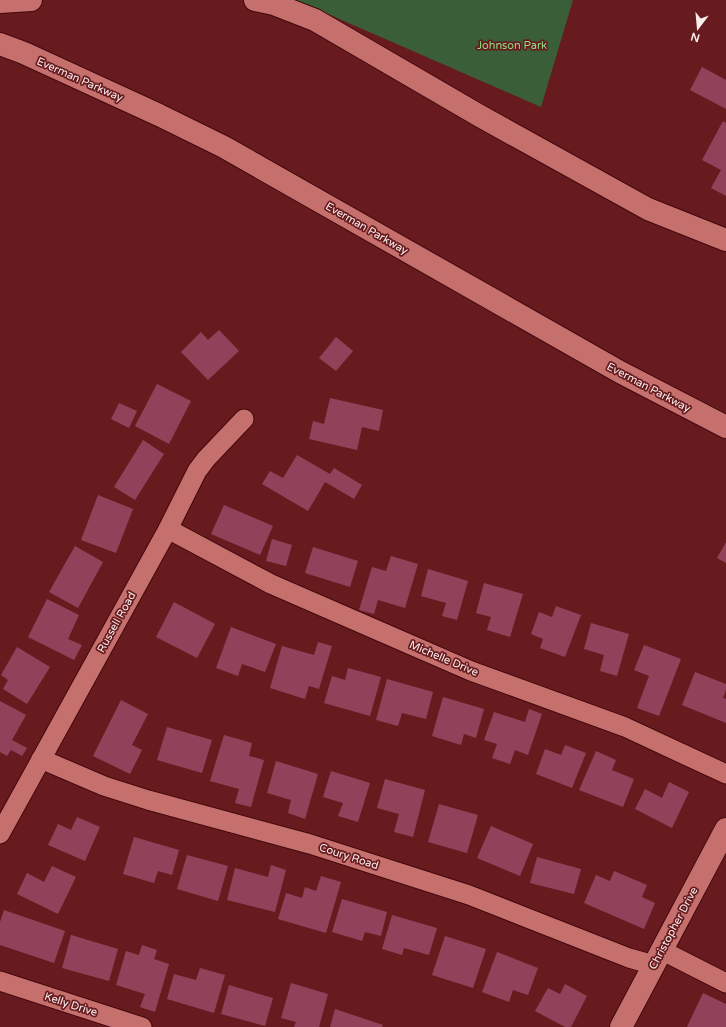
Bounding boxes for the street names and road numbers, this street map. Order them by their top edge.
street label: Everman Parkway [35,55,125,104]
street label: Everman Parkway [323,200,410,257]
street label: Everman Parkway [605,360,693,415]
street label: Russell Road [94,590,138,655]
street label: Michelle Drive [407,638,480,679]
street label: Coury Road [318,841,380,872]
street label: Christopher Drive [646,885,701,972]
street label: Kelly Drive [43,990,99,1019]

